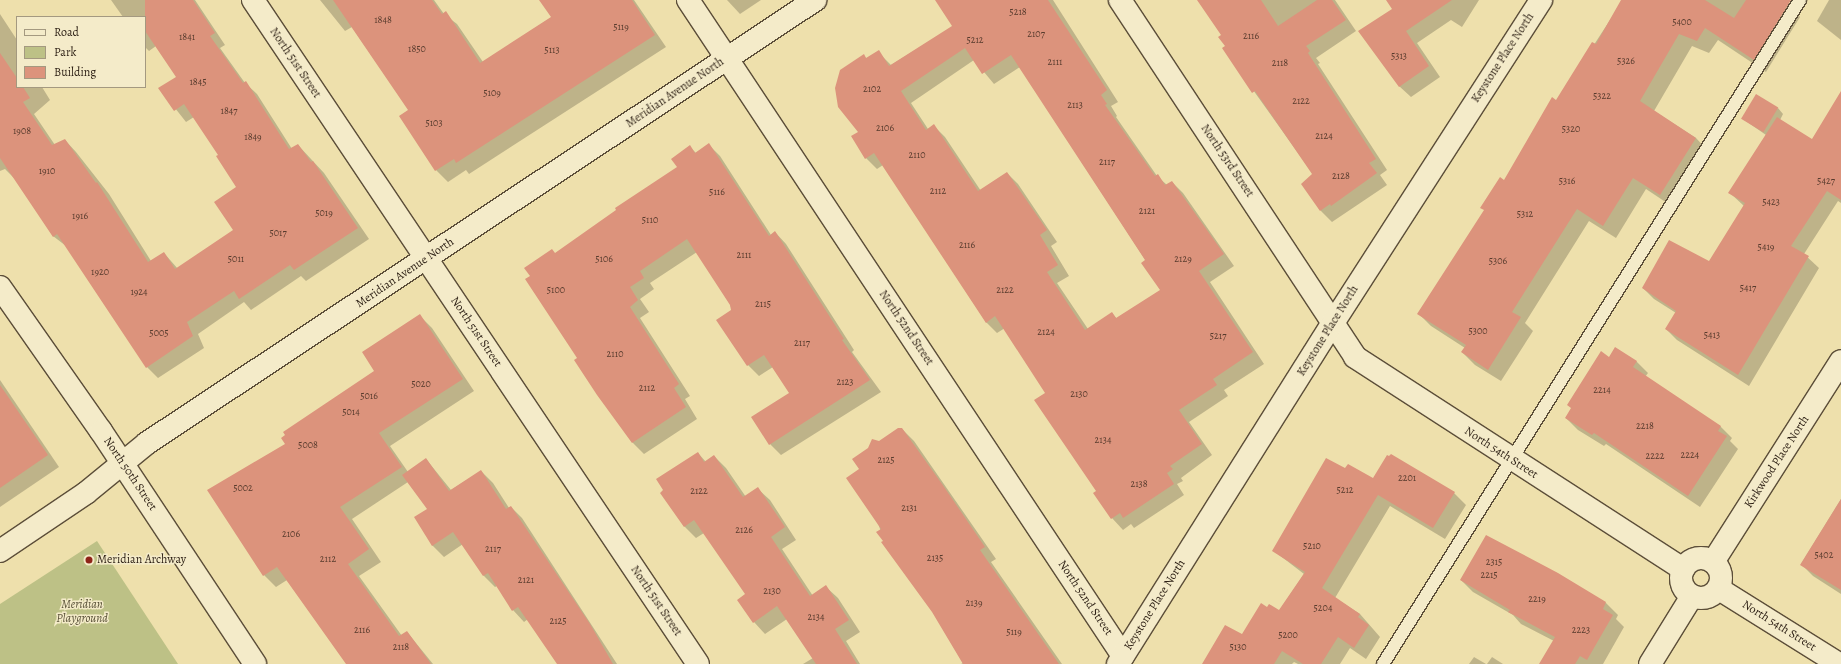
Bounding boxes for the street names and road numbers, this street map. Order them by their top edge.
street label: Keystone Place North [1469,10,1537,106]
street label: North 51st Street [266,25,324,101]
street label: Meridian Avenue North [623,55,727,131]
street label: North 53rd Street [1197,122,1257,200]
street label: Meridian Avenue North [353,235,457,311]
street label: Keystone Place North [1294,283,1362,379]
street label: North 52nd Street [876,288,936,368]
street label: North 51st Street [447,294,505,370]
street label: Kirkwood Place North [1742,413,1812,511]
street label: North 54th Street [1462,424,1540,482]
street label: North 50th Street [100,435,160,513]
street label: Keystone Place North [1121,557,1189,653]
street label: North 52nd Street [1055,558,1115,638]
street label: North 51st Street [627,563,685,639]
street label: North 54th Street [1739,597,1819,655]

